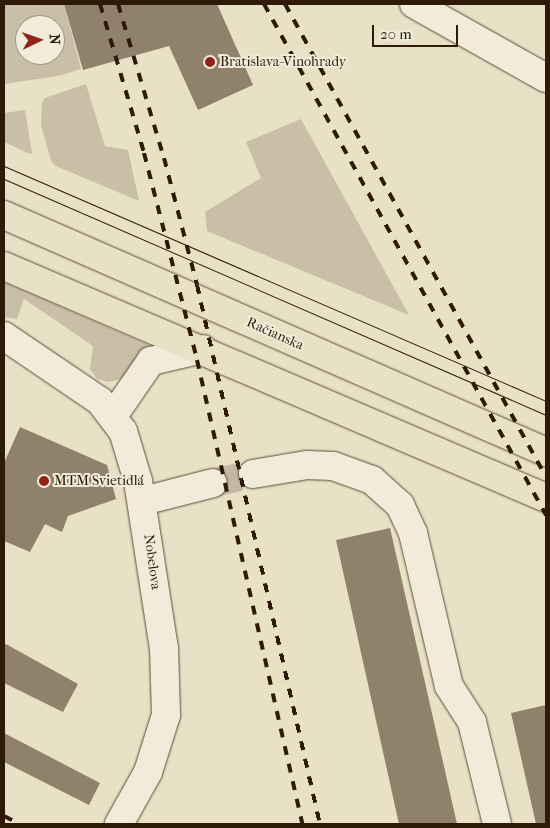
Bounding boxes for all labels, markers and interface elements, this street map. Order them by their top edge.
north arrow [15,15,65,65]
scale bar [375,15,461,47]
text: 20 m [380,25,412,43]
text: N [46,33,63,45]
place label: Bratislava-Vinohrady [220,54,346,70]
marker: Bratislava-Vinohrady [204,56,216,68]
street label: Račianska [244,314,306,354]
place label: MTM Svietidlá [54,473,144,489]
marker: MTM Svietidlá [38,475,50,487]
street label: Nobelova [140,533,164,591]

